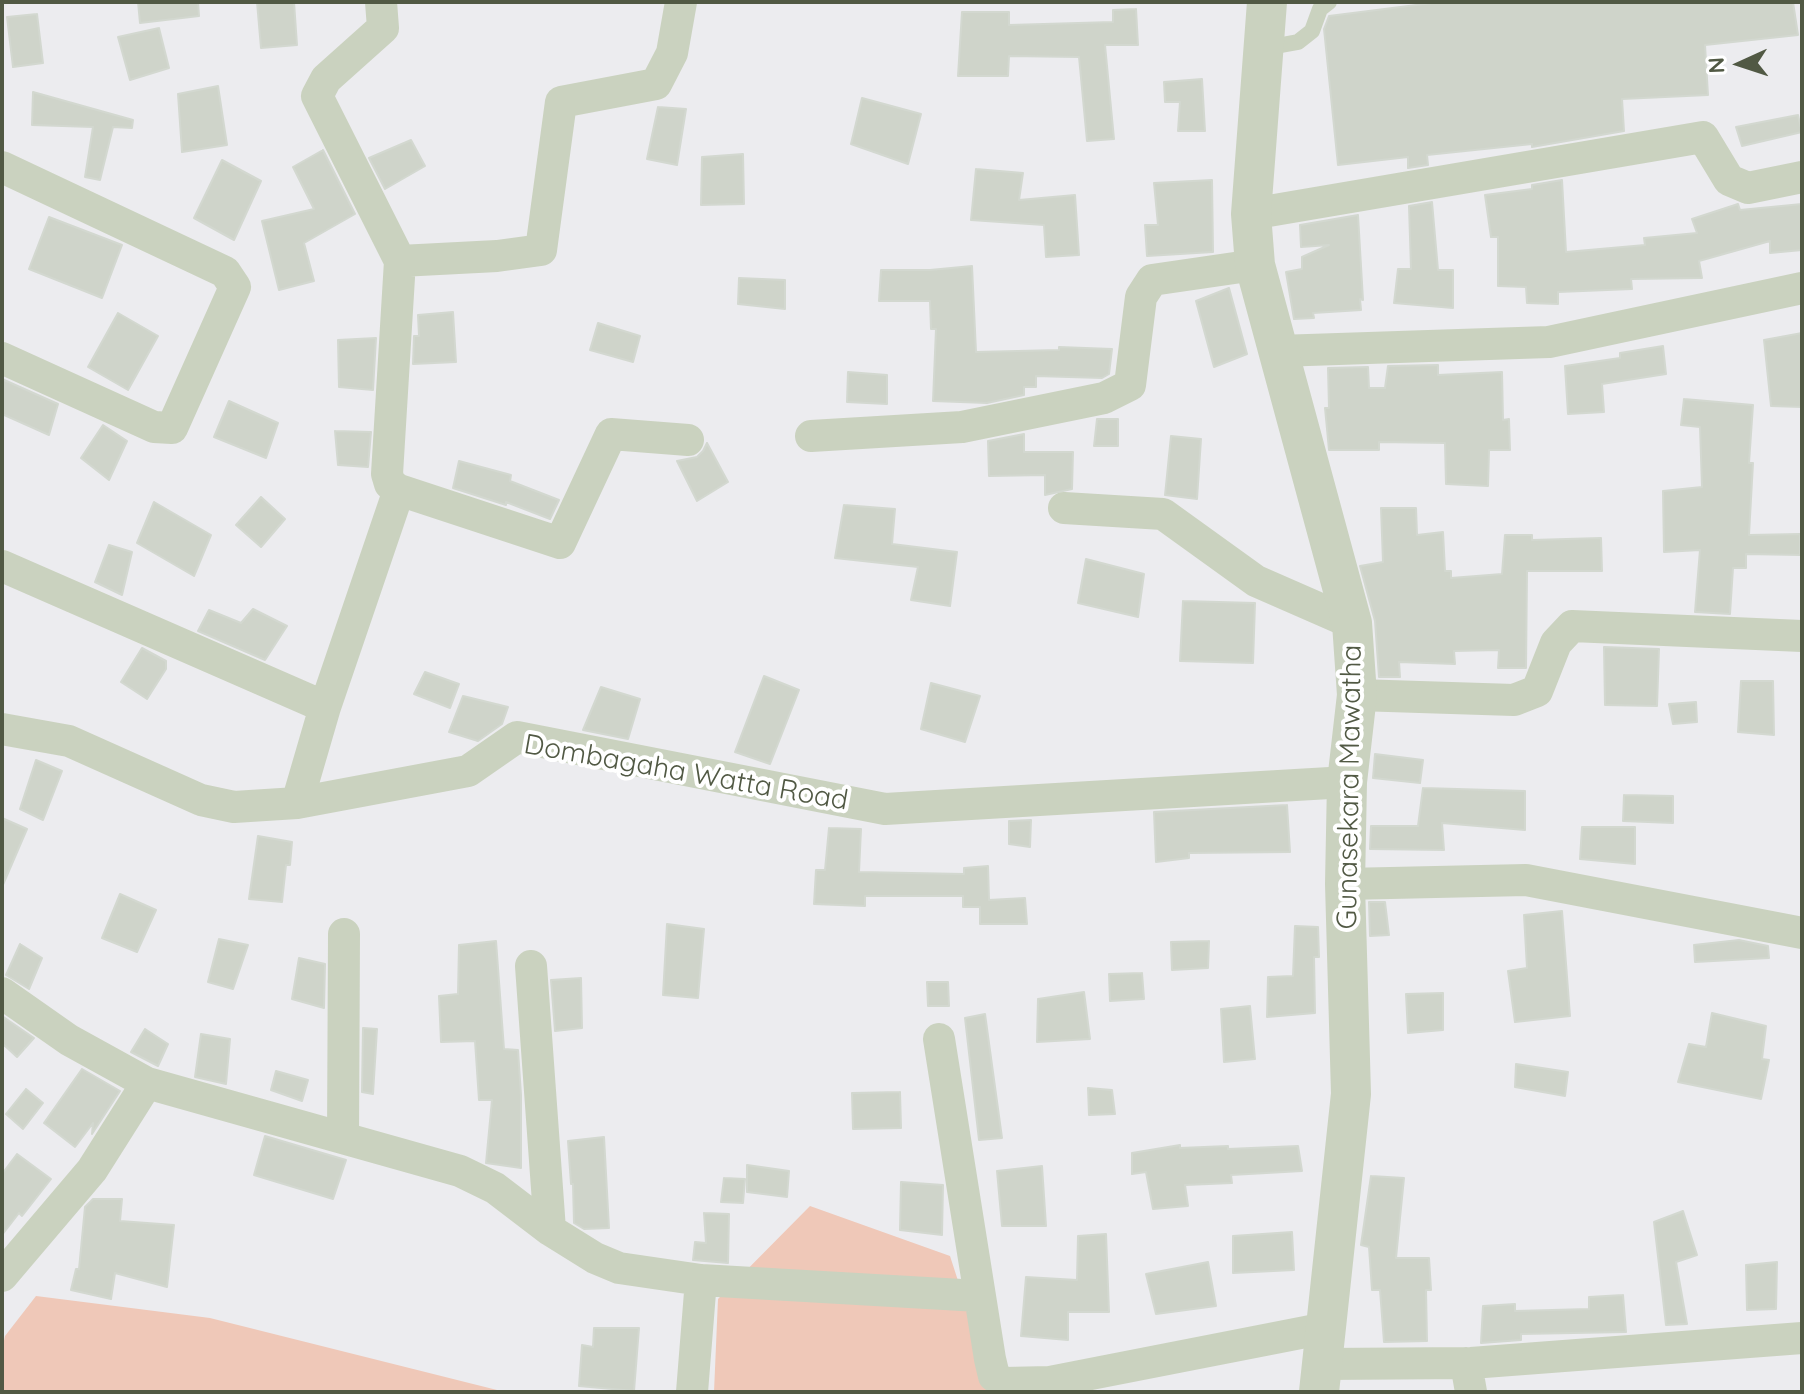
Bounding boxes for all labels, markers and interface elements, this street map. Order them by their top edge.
north arrow [1700,24,1780,104]
text: N [1702,56,1730,74]
street label: Gunasekara Mawatha [1331,644,1369,930]
street label: Dombagaha Watta Road [521,728,851,818]

